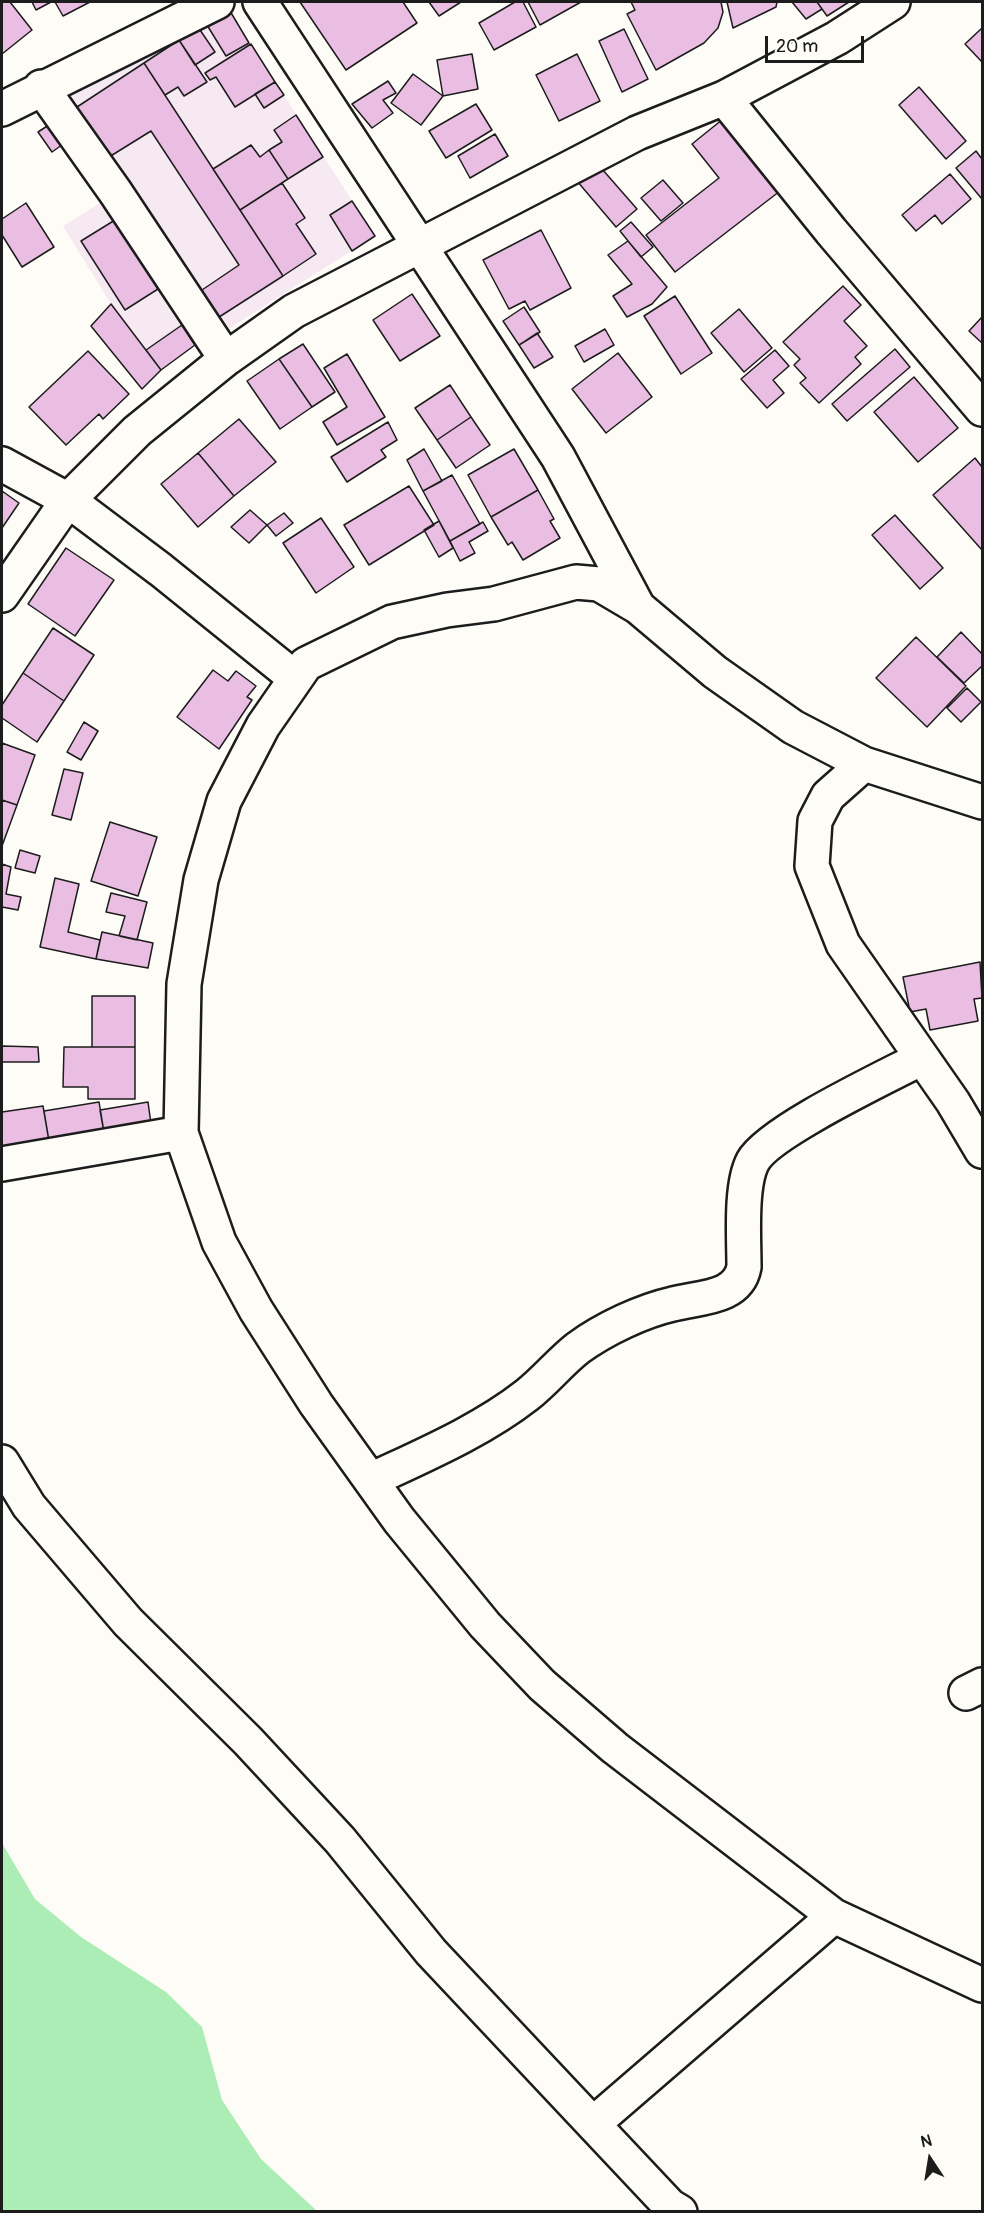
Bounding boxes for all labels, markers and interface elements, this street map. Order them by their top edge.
scale bar [768,24,867,62]
text: 20 m [776,35,818,58]
north arrow [900,2129,960,2189]
text: N [919,2130,934,2152]

